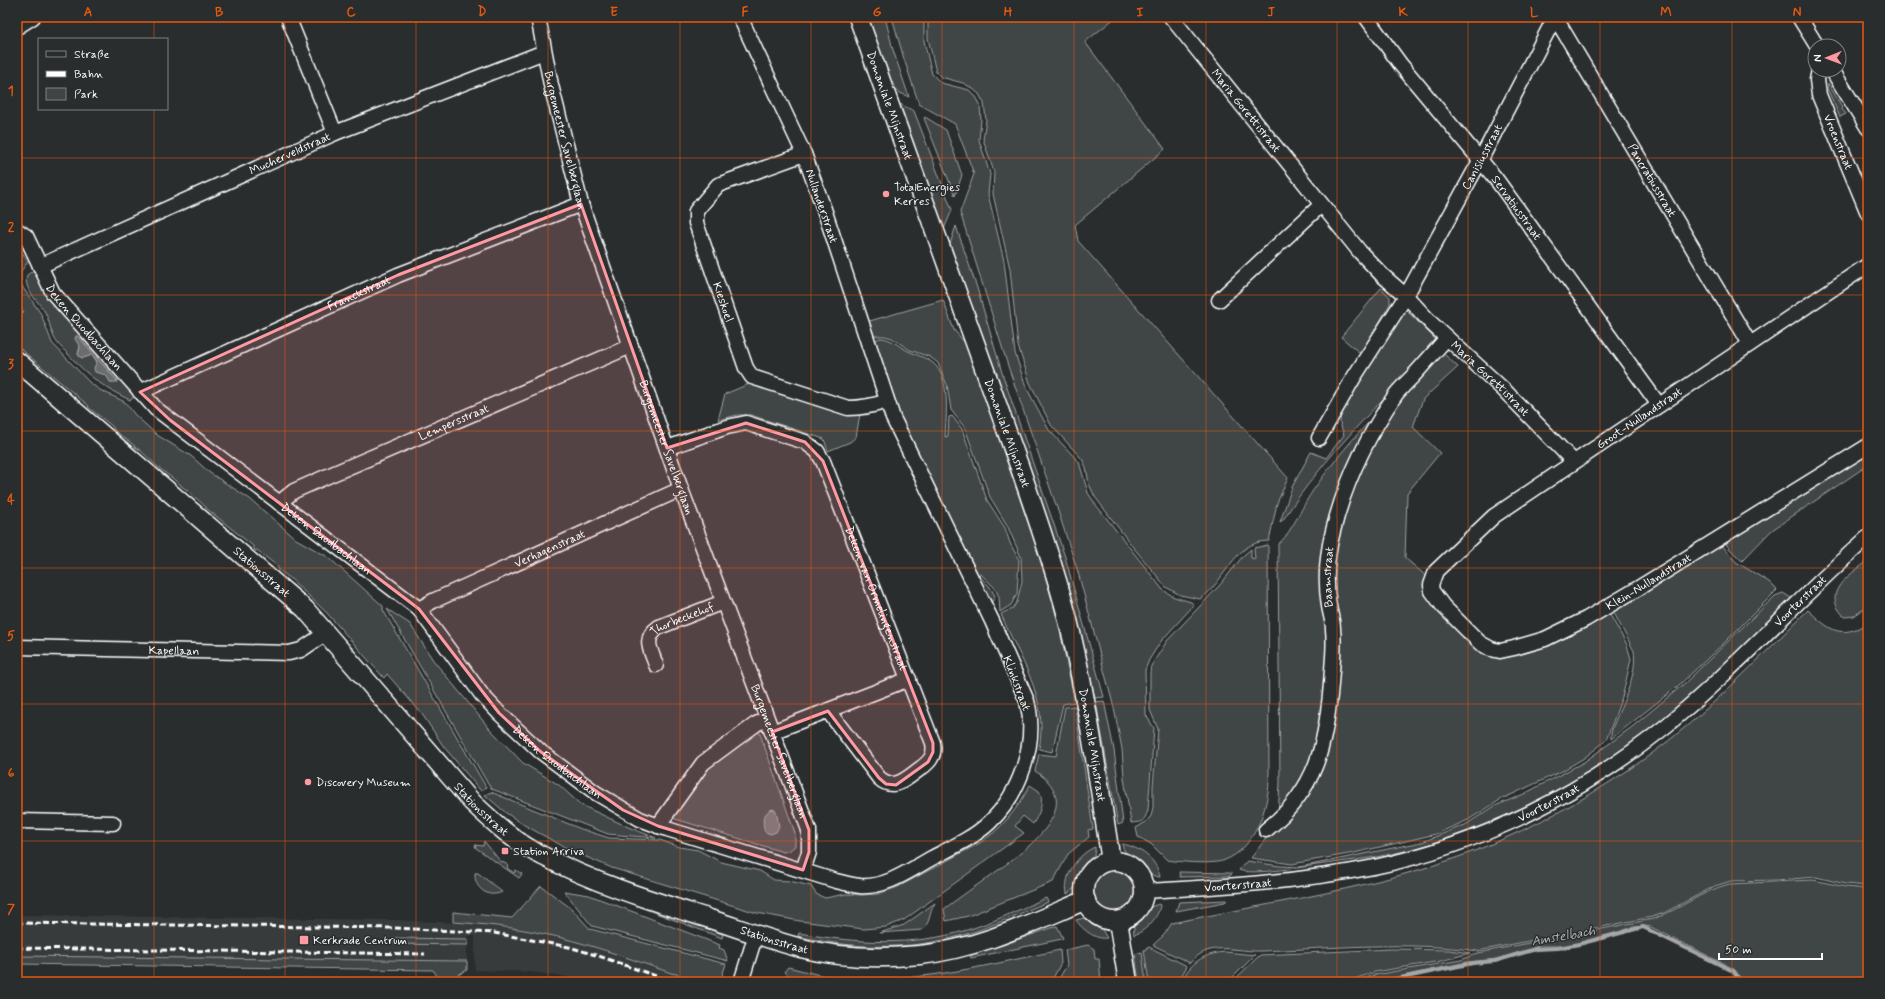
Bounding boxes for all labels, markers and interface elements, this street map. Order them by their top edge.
text: A [84,4,92,21]
text: B [215,4,224,21]
text: C [346,4,356,21]
text: D [478,4,487,21]
text: E [610,4,618,21]
text: F [742,4,749,21]
text: G [873,4,882,21]
text: H [1004,4,1013,21]
text: I [1137,4,1144,21]
text: J [1267,4,1275,21]
text: K [1398,4,1408,21]
text: L [1530,4,1539,21]
text: M [1660,4,1672,21]
text: N [1793,4,1802,21]
legend [38,38,168,110]
north arrow [1807,38,1847,78]
text: Straße [74,47,109,63]
street label: Domaniale Mijnstraat [862,49,916,163]
text: N [1811,54,1825,62]
street label: Maria Gorettistraat [1207,66,1284,157]
text: Bahn [74,67,104,83]
street label: Burgemeester Savelberglaan [540,70,589,212]
text: 1 [8,83,14,100]
text: Park [74,87,98,103]
street label: Vroenstraat [1819,112,1856,173]
street label: Canisiusstraat [1459,121,1507,193]
street label: Mucherveldstraat [247,129,334,180]
street label: Pancratiusstraat [1623,141,1680,221]
street label: Nullanderstraat [801,167,841,246]
street label: Servatiusstraat [1487,173,1545,244]
place label: TotalEnergies Kerres [894,180,961,210]
marker: TotalEnergies Kerres [881,189,891,199]
text: 2 [8,219,15,236]
street label: Franckstraat [325,272,394,315]
street label: Kieskoel [708,280,737,324]
street label: Deken Quodbachlaan [41,282,125,375]
street label: Maria Gorettistraat [1447,338,1533,420]
text: 3 [8,356,14,373]
street label: Domaniale Mijnstraat [980,377,1033,490]
street label: Burgemeester Savelberglaan [634,378,697,517]
street label: Groot-Nullandstraat [1594,384,1686,453]
street label: Lempersstraat [416,401,492,445]
text: 4 [7,492,15,509]
street label: Deken Quodbachlaan [277,500,374,579]
street label: Deken van Ormelingenstraat [840,524,911,673]
street label: Verhagenstraat [512,526,588,572]
street label: Stationsstraat [229,543,293,602]
street label: Baamstraat [1320,545,1339,608]
street label: Klein-Nullandstraat [1603,550,1695,615]
street label: Voorterstraat [1771,572,1831,631]
street label: Thorbeckehof [647,599,716,640]
text: 5 [7,628,15,645]
street label: Kapellaan [148,643,200,660]
street label: Klinkstraat [998,654,1034,714]
street label: Burgemeester Savelberglaan [746,682,811,821]
street label: Domaniale Mijnstraat [1074,687,1109,803]
street label: Deken Quodbachlaan [508,722,604,803]
text: 6 [8,765,15,782]
place label: Discovery Museum [316,775,411,791]
marker: Discovery Museum [303,777,313,787]
street label: Stationsstraat [450,780,512,840]
street label: Voorterstraat [1515,781,1583,827]
place label: Station Arriva [513,844,585,860]
marker: Station Arriva [500,846,510,856]
street label: Voorterstraat [1204,875,1273,896]
text: 7 [7,901,15,918]
water label: Amstelbach [1530,922,1597,950]
street label: Stationsstraat [738,923,810,959]
place label: Kerkrade Centrum [313,933,407,949]
marker: Kerkrade Centrum [298,934,310,946]
scale bar [1719,935,1822,961]
text: 50 m [1725,942,1752,958]

